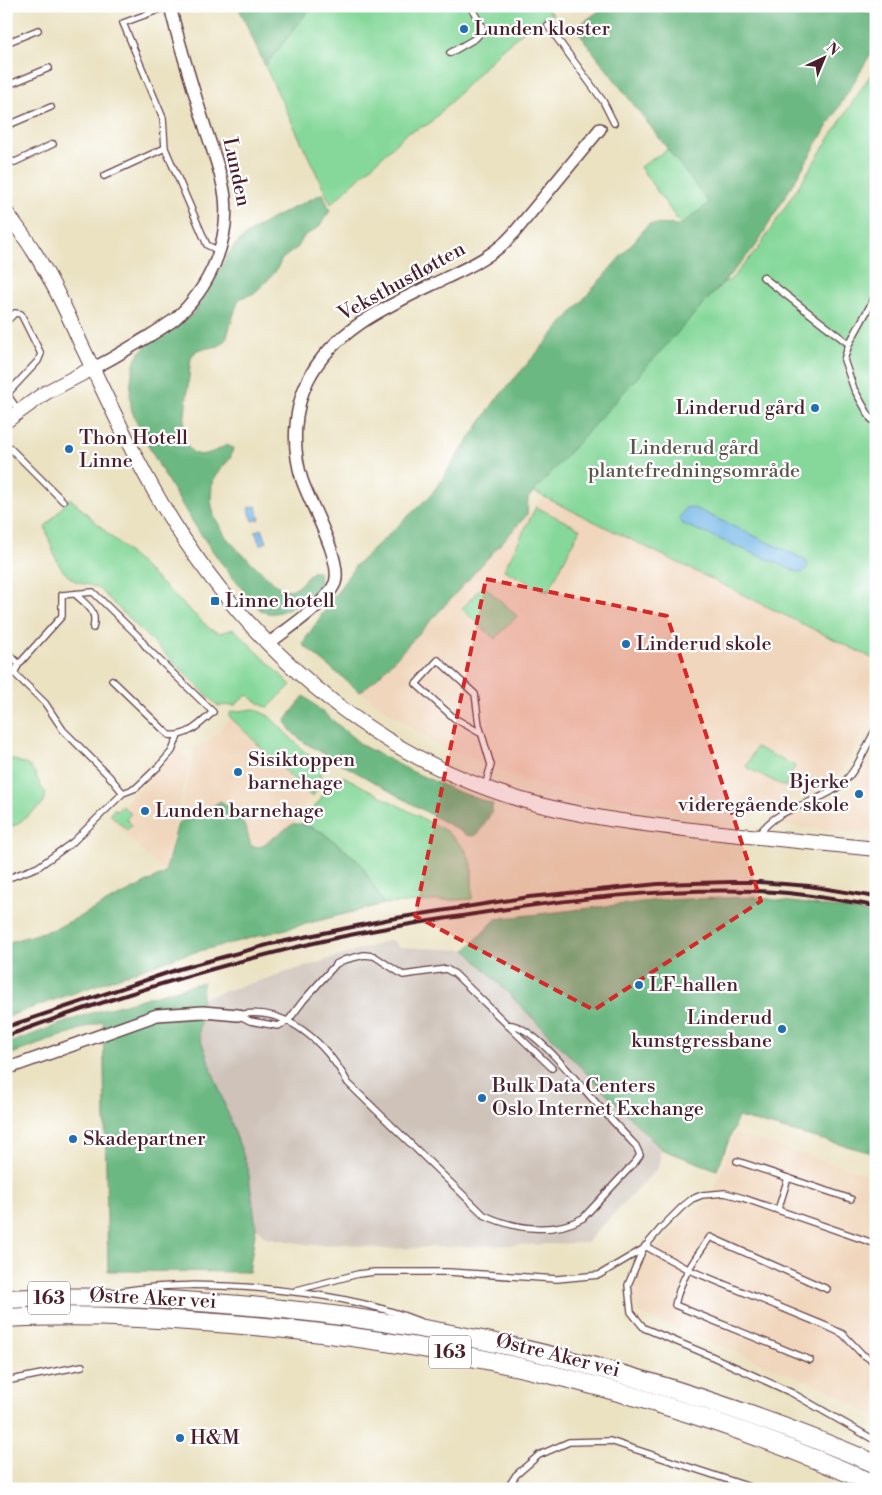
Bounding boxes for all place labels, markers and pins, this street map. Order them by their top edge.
place label: Lunden kloster [474,17,611,42]
marker: Lunden kloster [458,23,470,35]
place label: Linderud gård [675,396,806,421]
marker: Linderud gård [809,402,821,414]
place label: Thon Hotell Linne [79,426,188,474]
marker: Thon Hotell Linne [63,443,75,455]
place label: Linne hotell [225,589,335,614]
marker: Linne hotell [209,595,221,607]
place label: Linderud skole [636,632,772,657]
marker: Linderud skole [620,638,632,650]
place label: Sisiktoppen barnehage [248,748,355,796]
marker: Sisiktoppen barnehage [232,766,244,778]
place label: Bjerke videregående skole [677,770,849,818]
marker: Bjerke videregående skole [853,788,865,800]
place label: Lunden barnehage [155,799,324,824]
marker: Lunden barnehage [139,805,151,817]
place label: LF-hallen [649,973,738,998]
marker: LF-hallen [633,979,645,991]
place label: Linderud kunstgressbane [631,1006,773,1054]
marker: Linderud kunstgressbane [776,1023,788,1035]
place label: Bulk Data Centers Oslo Internet Exchange [491,1074,704,1122]
marker: Bulk Data Centers Oslo Internet Exchange [476,1092,488,1104]
place label: Skadepartner [83,1127,206,1152]
marker: Skadepartner [67,1133,79,1145]
place label: H&M [190,1426,240,1451]
marker: H&M [174,1432,186,1444]

